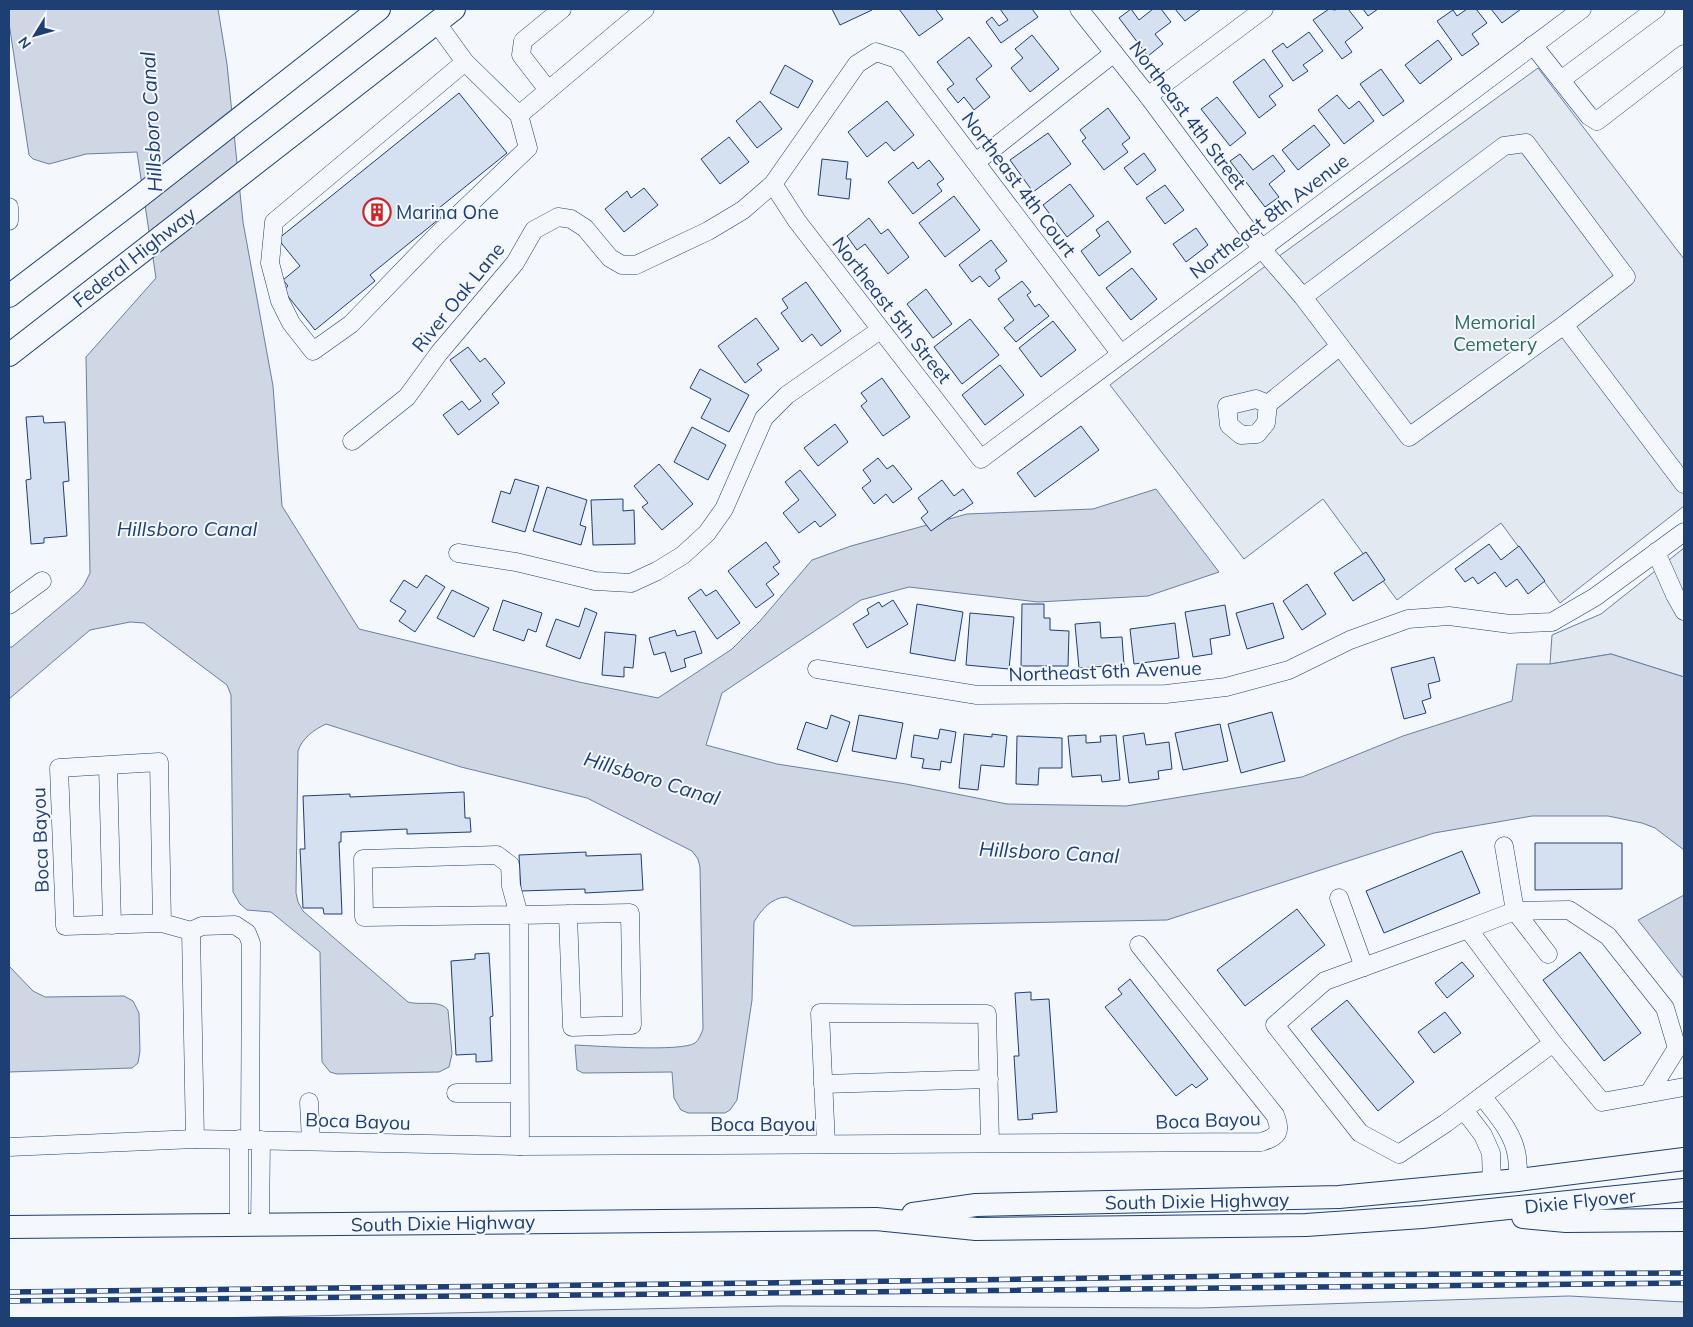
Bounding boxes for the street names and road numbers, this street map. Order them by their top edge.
street label: Northeast 4th Street [1124,36,1252,194]
street label: Northeast 4th Court [957,107,1082,261]
street label: Northeast 8th Avenue [1185,148,1353,284]
street label: Federal Highway [68,202,200,312]
street label: Northeast 5th Street [827,232,957,388]
street label: River Oak Lane [407,237,509,357]
street label: Northeast 6th Avenue [1008,656,1202,686]
street label: Boca Bayou [26,787,54,893]
street label: Boca Bayou [1155,1106,1261,1134]
street label: Boca Bayou [305,1107,411,1135]
street label: Boca Bayou [710,1112,816,1136]
street label: Dixie Flyover [1523,1183,1637,1219]
street label: South Dixie Highway [1105,1187,1289,1215]
street label: South Dixie Highway [351,1209,535,1237]

